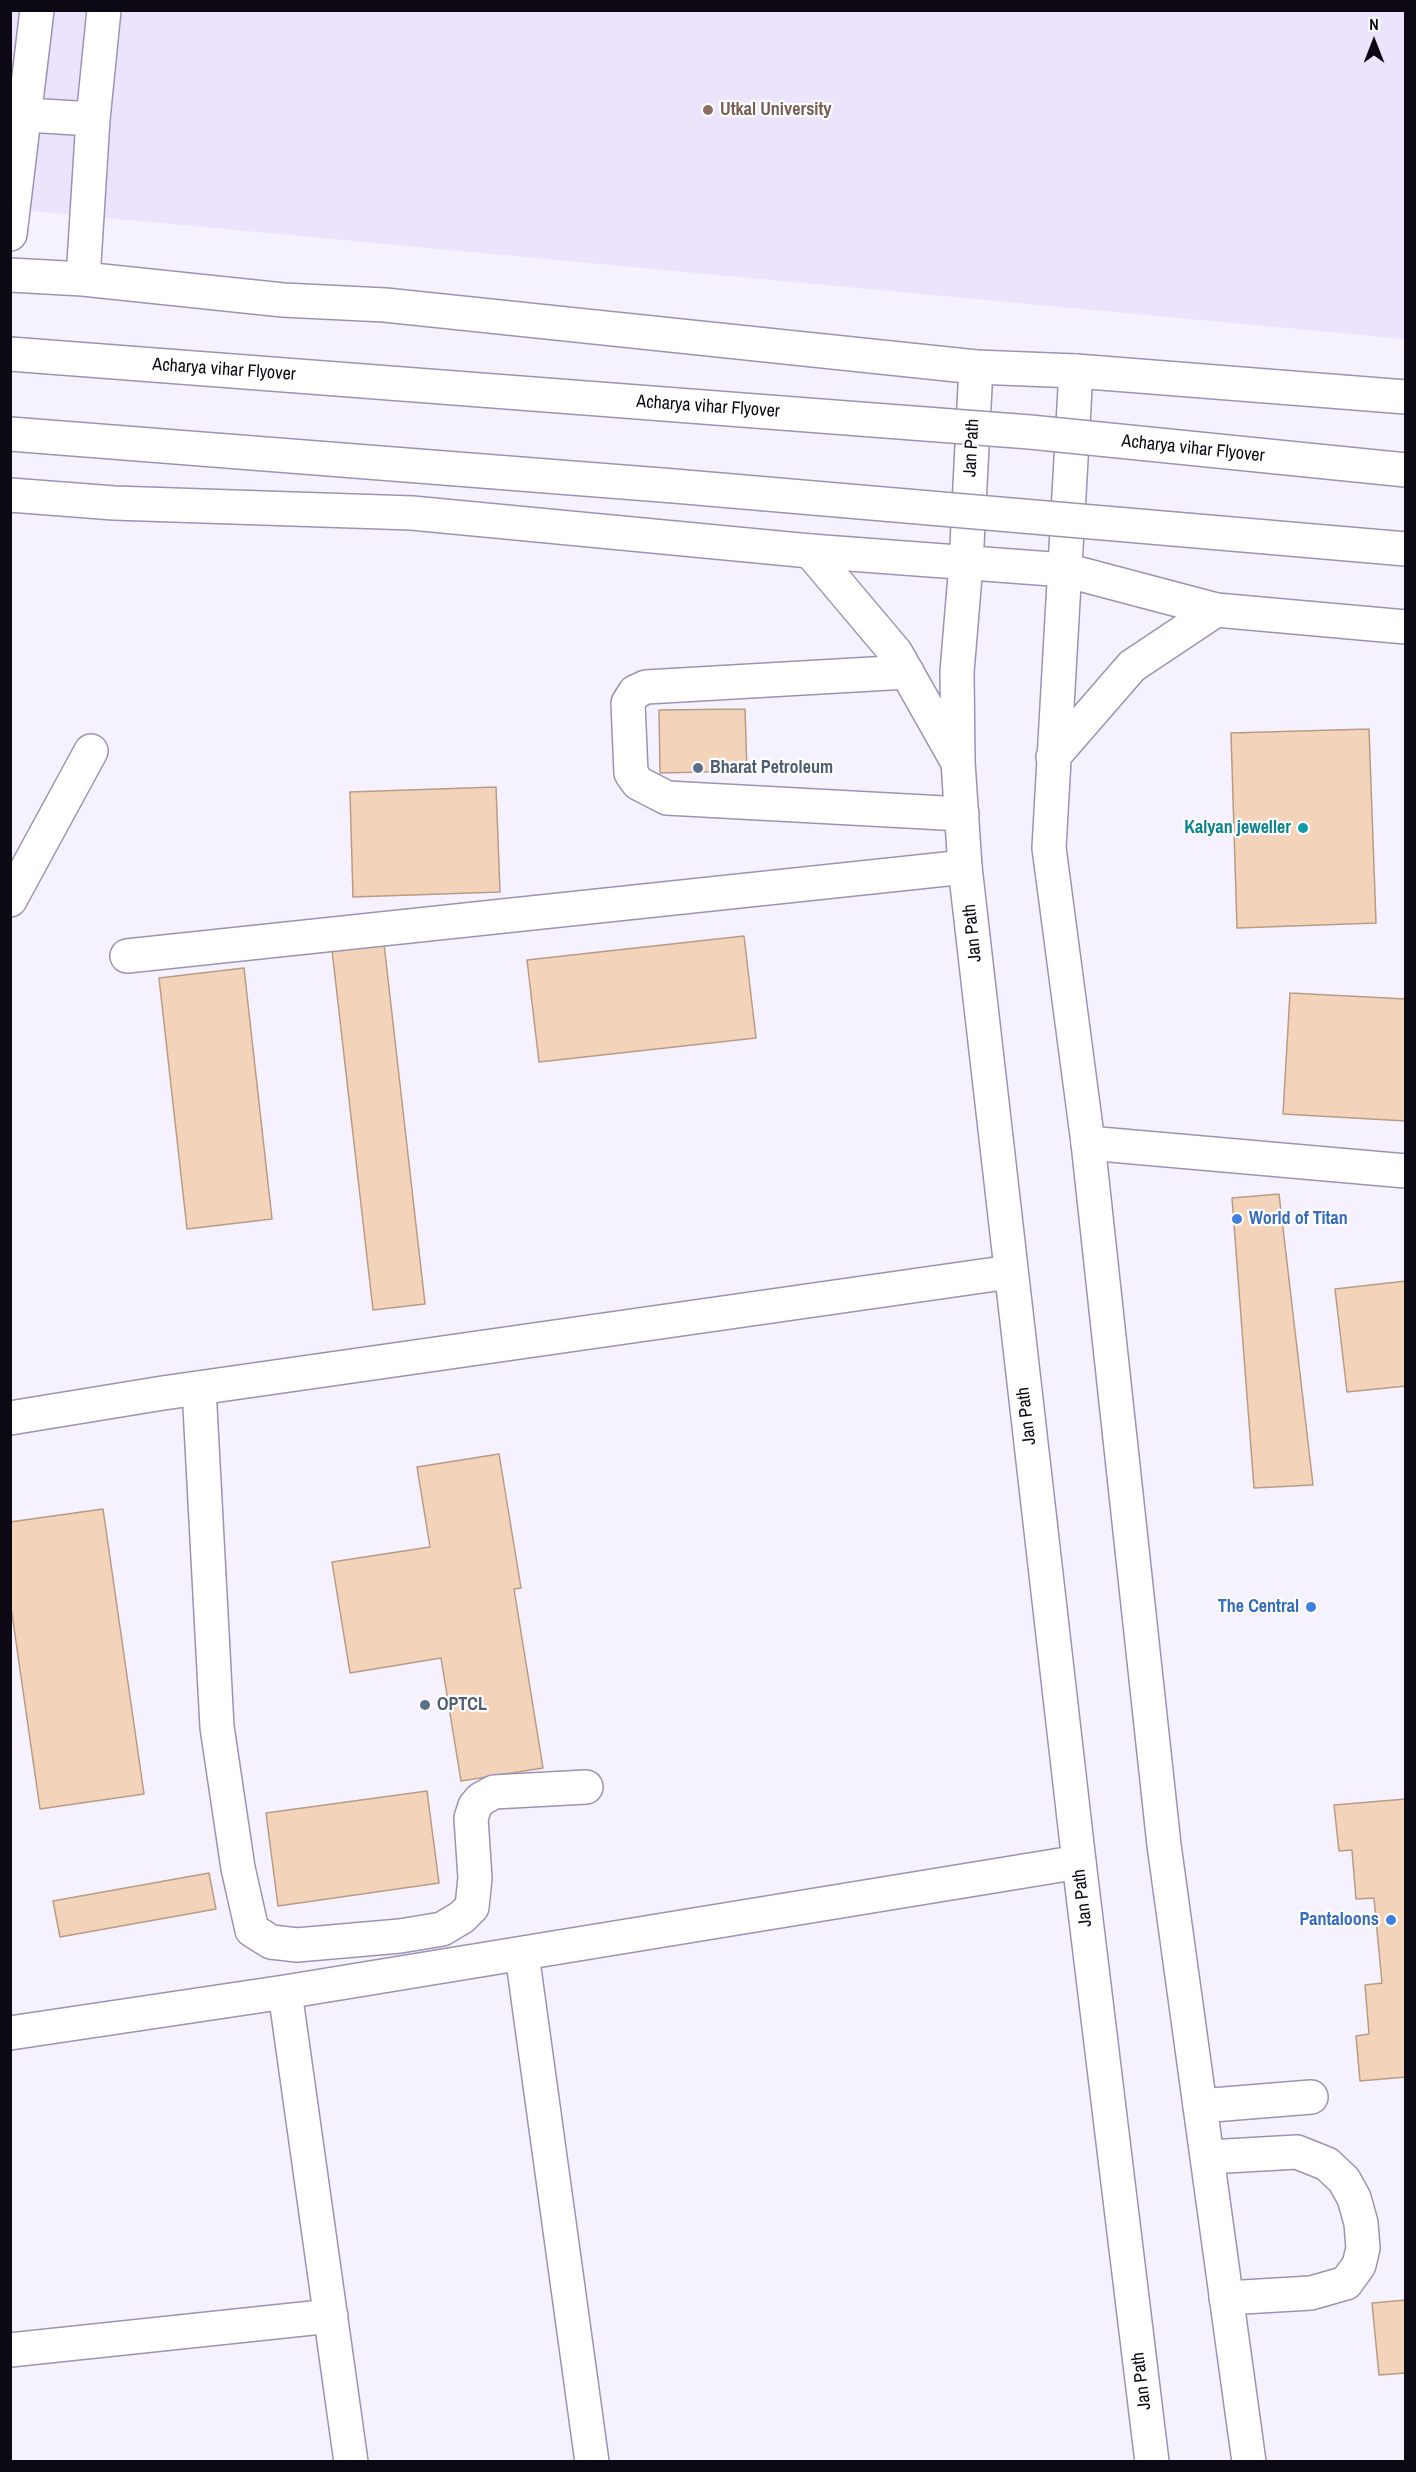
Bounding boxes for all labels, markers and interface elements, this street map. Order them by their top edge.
north arrow [1344,12,1404,72]
text: N [1369,13,1379,35]
place label: Utkal University [720,99,832,121]
marker: Utkal University [701,103,715,117]
street label: Acharya vihar Flyover [152,354,296,386]
street label: Acharya vihar Flyover [636,391,780,423]
street label: Jan Path [960,418,984,478]
street label: Acharya vihar Flyover [1120,431,1266,467]
place label: Bharat Petroleum [710,757,833,779]
marker: Bharat Petroleum [691,761,705,775]
place label: Kalyan jeweller [1184,817,1291,839]
marker: Kalyan jeweller [1296,821,1310,835]
street label: Jan Path [959,903,987,963]
place label: World of Titan [1249,1208,1348,1230]
marker: World of Titan [1230,1212,1244,1226]
street label: Jan Path [1013,1386,1041,1446]
place label: The Central [1218,1596,1299,1618]
marker: The Central [1304,1600,1318,1614]
place label: OPTCL [437,1694,487,1716]
marker: OPTCL [418,1698,432,1712]
street label: Jan Path [1069,1868,1097,1928]
place label: Pantaloons [1299,1909,1379,1931]
marker: Pantaloons [1384,1913,1398,1927]
street label: Jan Path [1128,2351,1156,2411]

